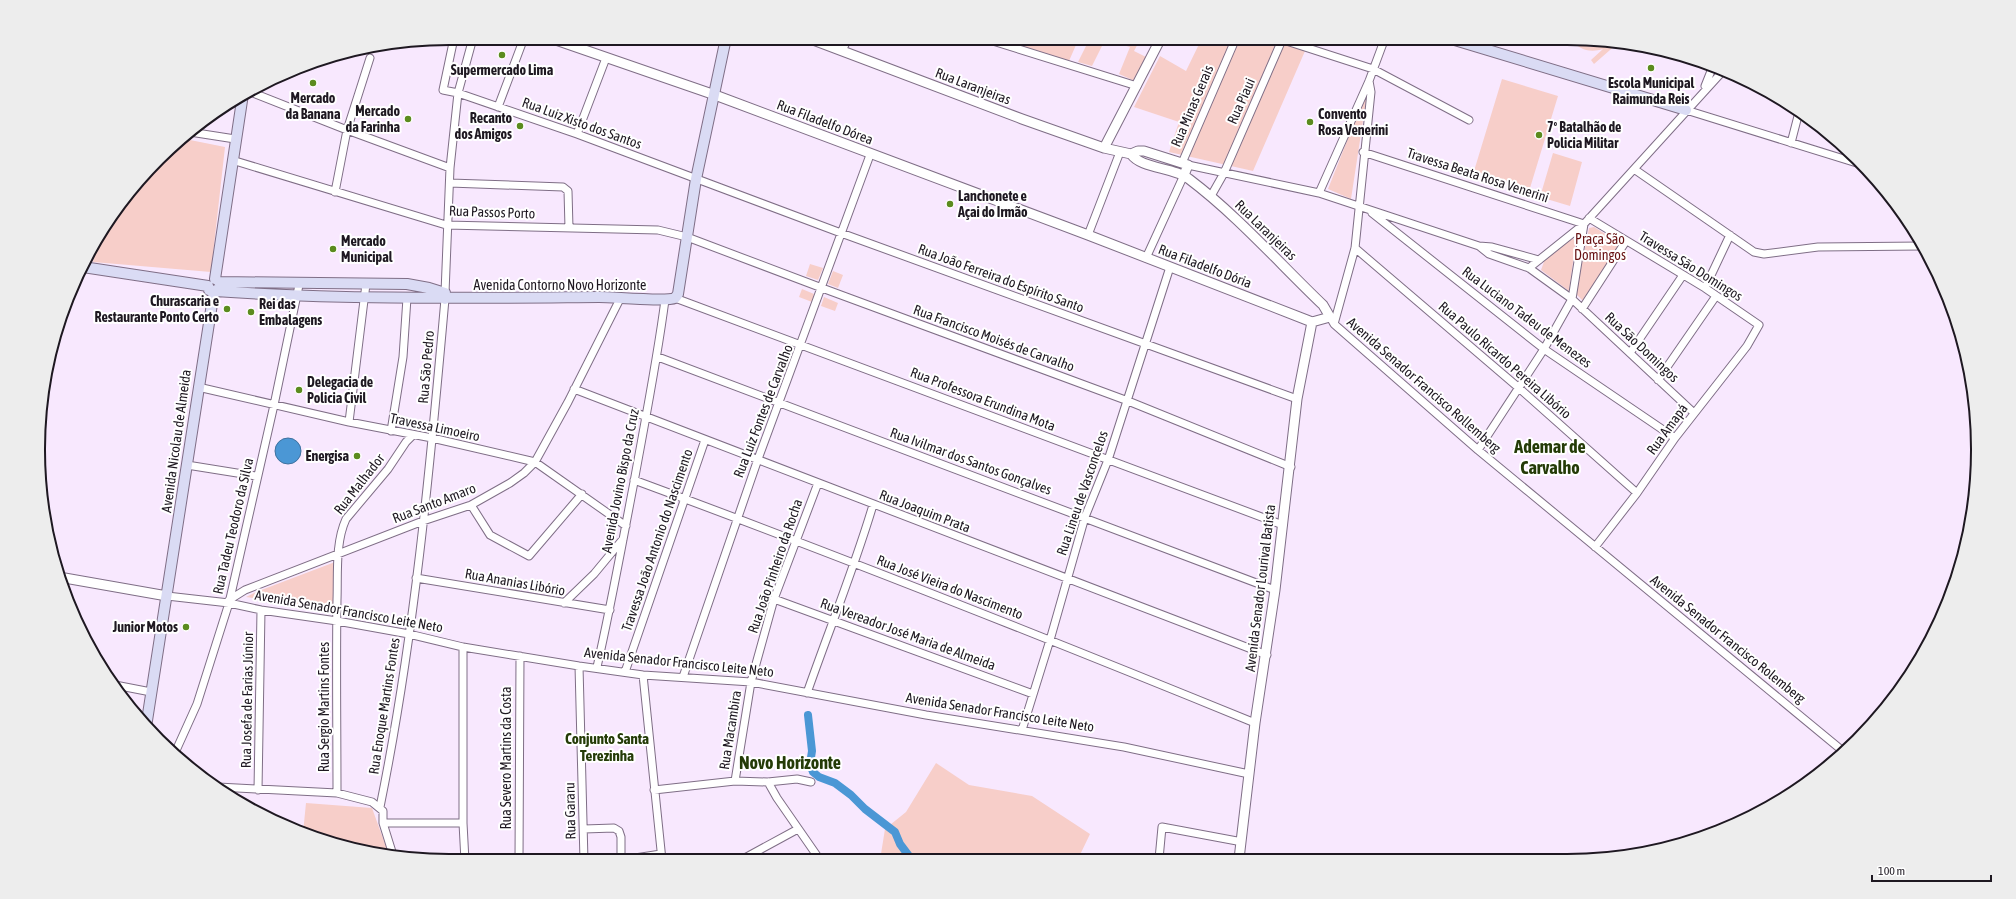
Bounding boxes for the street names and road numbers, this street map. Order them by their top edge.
street label: Rua Minas Gerais [1168,63,1216,149]
street label: Rua Laranjeiras [933,64,1013,108]
street label: Rua Piaui [1224,76,1258,126]
street label: Rua Luiz Xisto dos Santos [520,94,644,152]
street label: Rua Filadelfo Dórea [775,96,875,148]
street label: Travessa Beata Rosa Venerini [1405,144,1551,206]
street label: Rua Laranjeiras [1232,197,1300,263]
street label: Rua Passos Porto [449,202,535,222]
street label: Travessa São Domingos [1636,228,1746,304]
street label: Rua João Ferreira do Espírito Santo [916,240,1086,316]
street label: Rua Filadelfo Dória [1156,241,1254,291]
street label: Rua Luciano Tadeu de Menezes [1459,263,1595,371]
street label: Avenida Contorno Novo Horizonte [474,277,646,293]
street label: Rua Paulo Ricardo Pereira Libório [1436,298,1574,422]
street label: Rua Francisco Moisés de Carvalho [911,301,1077,375]
street label: Rua São Domingos [1602,309,1682,385]
street label: Avenida Senador Francisco Rollemberg [1344,314,1504,456]
street label: Rua São Pedro [415,330,437,404]
street label: Rua Luiz Fontes de Carvalho [730,342,796,480]
street label: Rua Professora Erundina Mota [908,364,1058,434]
street label: Avenida Nicolau de Almeida [158,368,194,514]
street label: Rua Amapá [1643,401,1691,457]
street label: Avenida Jovino Bispo da Cruz [598,408,642,554]
street label: Travessa Limoeiro [389,410,481,444]
street label: Rua Ivilmar dos Santos Gonçalves [888,424,1054,498]
street label: Rua Lineu de Vasconcelos [1053,429,1111,557]
street label: Travessa João Antonio do Nascimento [618,447,696,633]
street label: Rua Malhador [330,450,388,517]
street label: Rua Tadeu Teodoro da Silva [210,456,256,596]
street label: Rua Santo Amaro [390,480,478,526]
street label: Rua Joaquim Prata [877,486,973,536]
street label: Rua João Pinheiro da Rocha [744,497,806,635]
street label: Avenida Senador Lourival Batista [1242,503,1278,673]
street label: Rua José Vieira do Nascimento [875,552,1025,622]
street label: Rua Ananias Libório [464,565,566,599]
street label: Avenida Senador Francisco Rolemberg [1647,572,1809,706]
street label: Avenida Senador Francisco Leite Neto [254,587,444,635]
street label: Rua Vereador José Maria de Almeida [818,595,998,673]
street label: Rua Josefa de Farias Júnior [238,631,256,768]
street label: Rua Enoque Martins Fontes [365,637,403,775]
street label: Rua Sergio Martins Fontes [316,642,332,772]
street label: Avenida Senador Francisco Leite Neto [583,644,775,680]
street label: Rua Severo Martins da Costa [498,686,514,830]
street label: Rua Macambira [716,689,744,771]
street label: Avenida Senador Francisco Leite Neto [905,689,1095,735]
street label: Rua Gararu [562,782,578,840]

